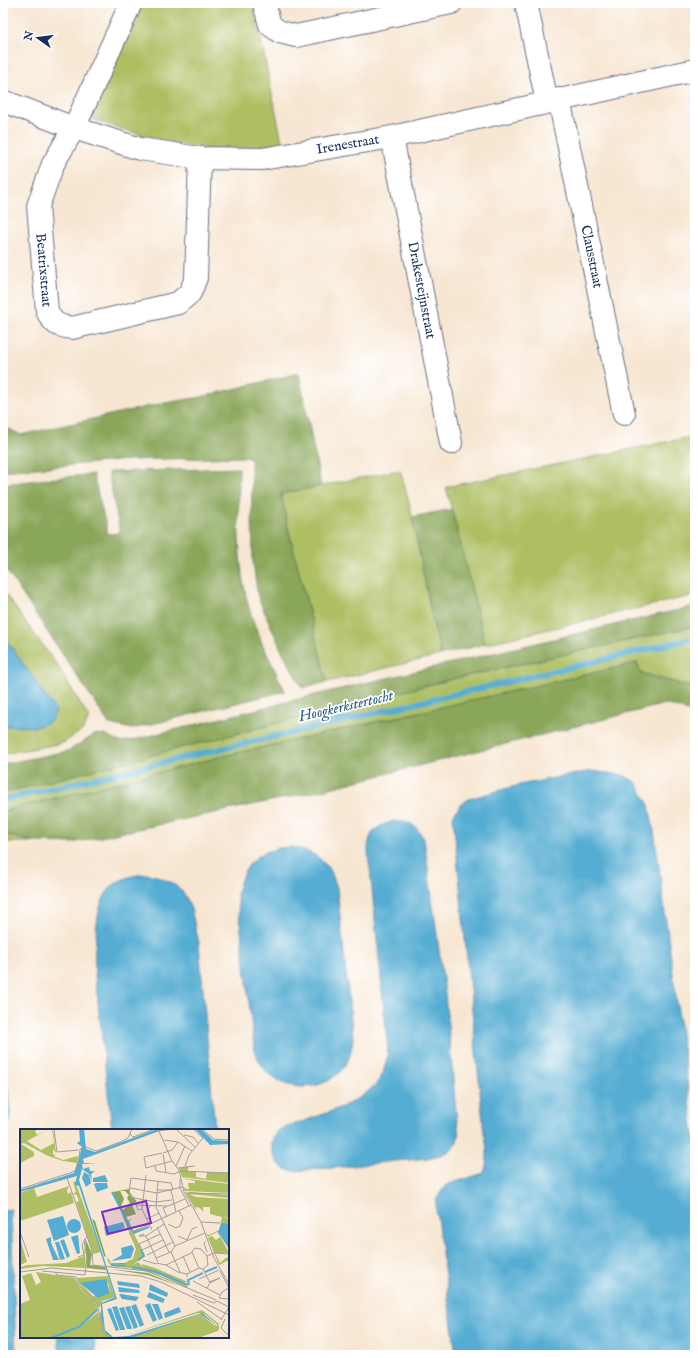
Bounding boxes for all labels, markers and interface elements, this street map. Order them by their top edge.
north arrow [18,18,58,58]
text: N [21,29,37,43]
street label: Irenestraat [315,130,381,159]
street label: Clausstraat [576,224,607,290]
street label: Beatrixstraat [31,232,56,308]
street label: Drakesteijnstraat [403,240,440,341]
water label: Hoogkerkstertocht [296,686,397,727]
inset map [20,1129,229,1338]

